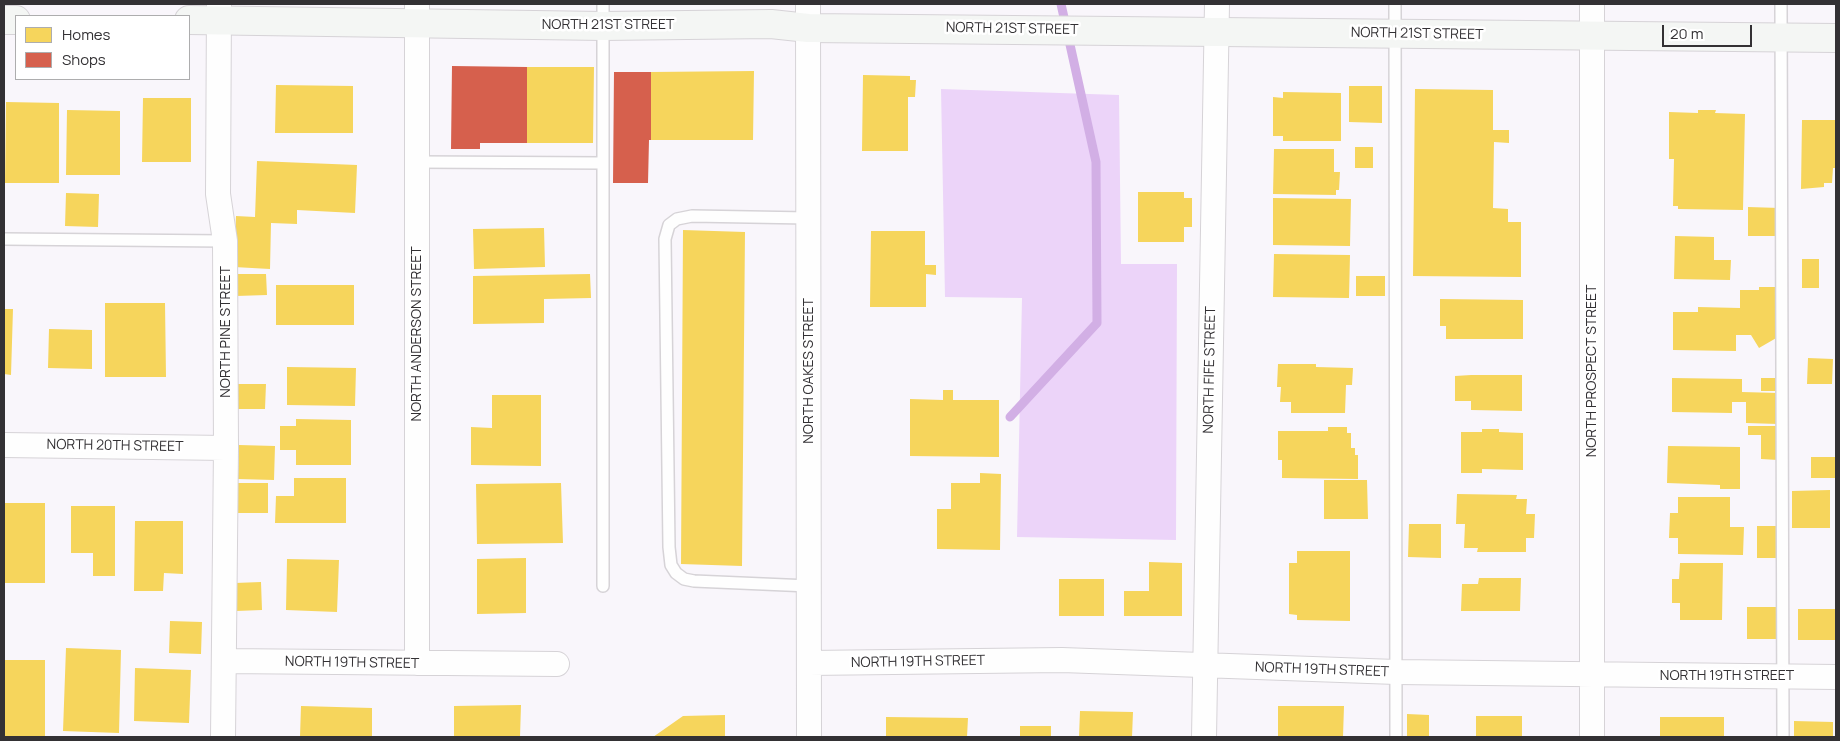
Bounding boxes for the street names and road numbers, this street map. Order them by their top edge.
street label: NORTH 21ST STREET [542,17,674,33]
street label: NORTH 21ST STREET [946,19,1078,39]
street label: NORTH 21ST STREET [1351,24,1483,44]
street label: NORTH ANDERSON STREET [409,246,425,422]
street label: NORTH PINE STREET [218,266,234,398]
street label: NORTH PROSPECT STREET [1584,285,1600,457]
street label: NORTH OAKES STREET [801,298,817,444]
street label: NORTH FIFE STREET [1200,306,1220,434]
street label: NORTH 20TH STREET [47,436,183,456]
street label: NORTH 19TH STREET [851,652,985,672]
street label: NORTH 19TH STREET [285,653,419,673]
street label: NORTH 19TH STREET [1255,659,1389,681]
street label: NORTH 19TH STREET [1660,668,1794,684]

